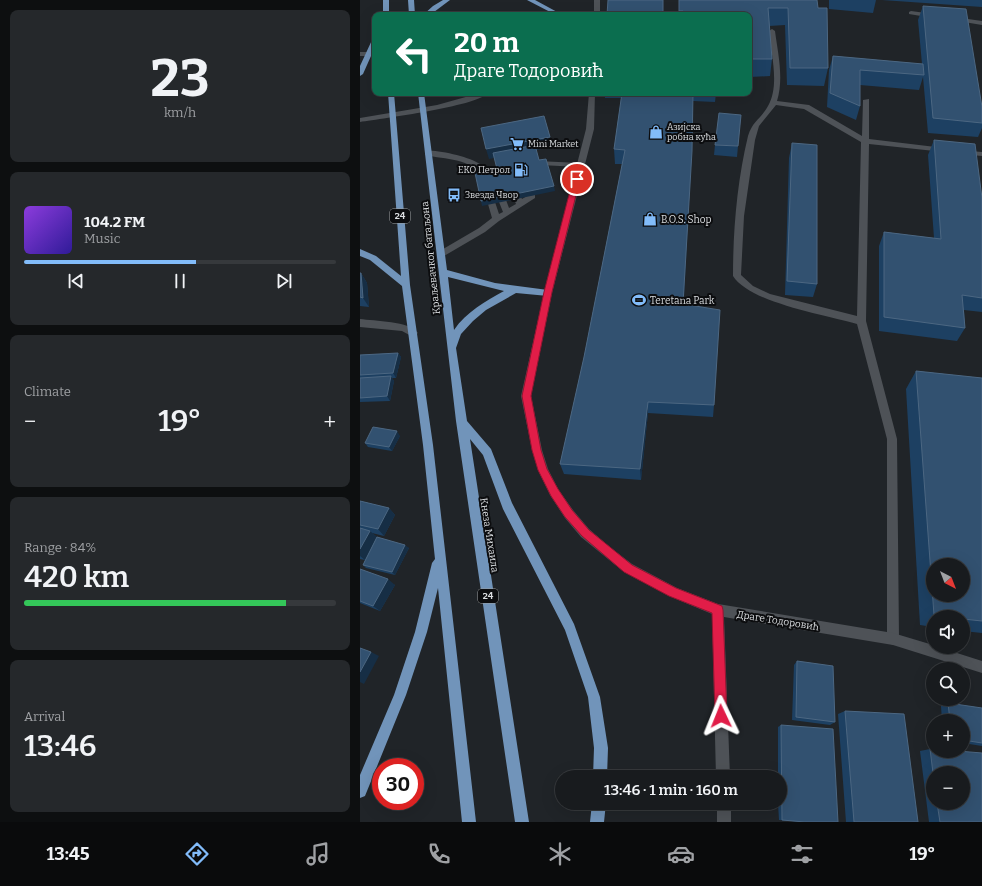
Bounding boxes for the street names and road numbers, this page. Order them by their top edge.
street label: Краљевачког батаљона [418,200,443,315]
road number: 24 [390,209,410,223]
street label: Кнеза Михаила [477,497,501,574]
road number: 24 [478,589,498,603]
street label: Драге Тодоровић [736,609,821,634]

